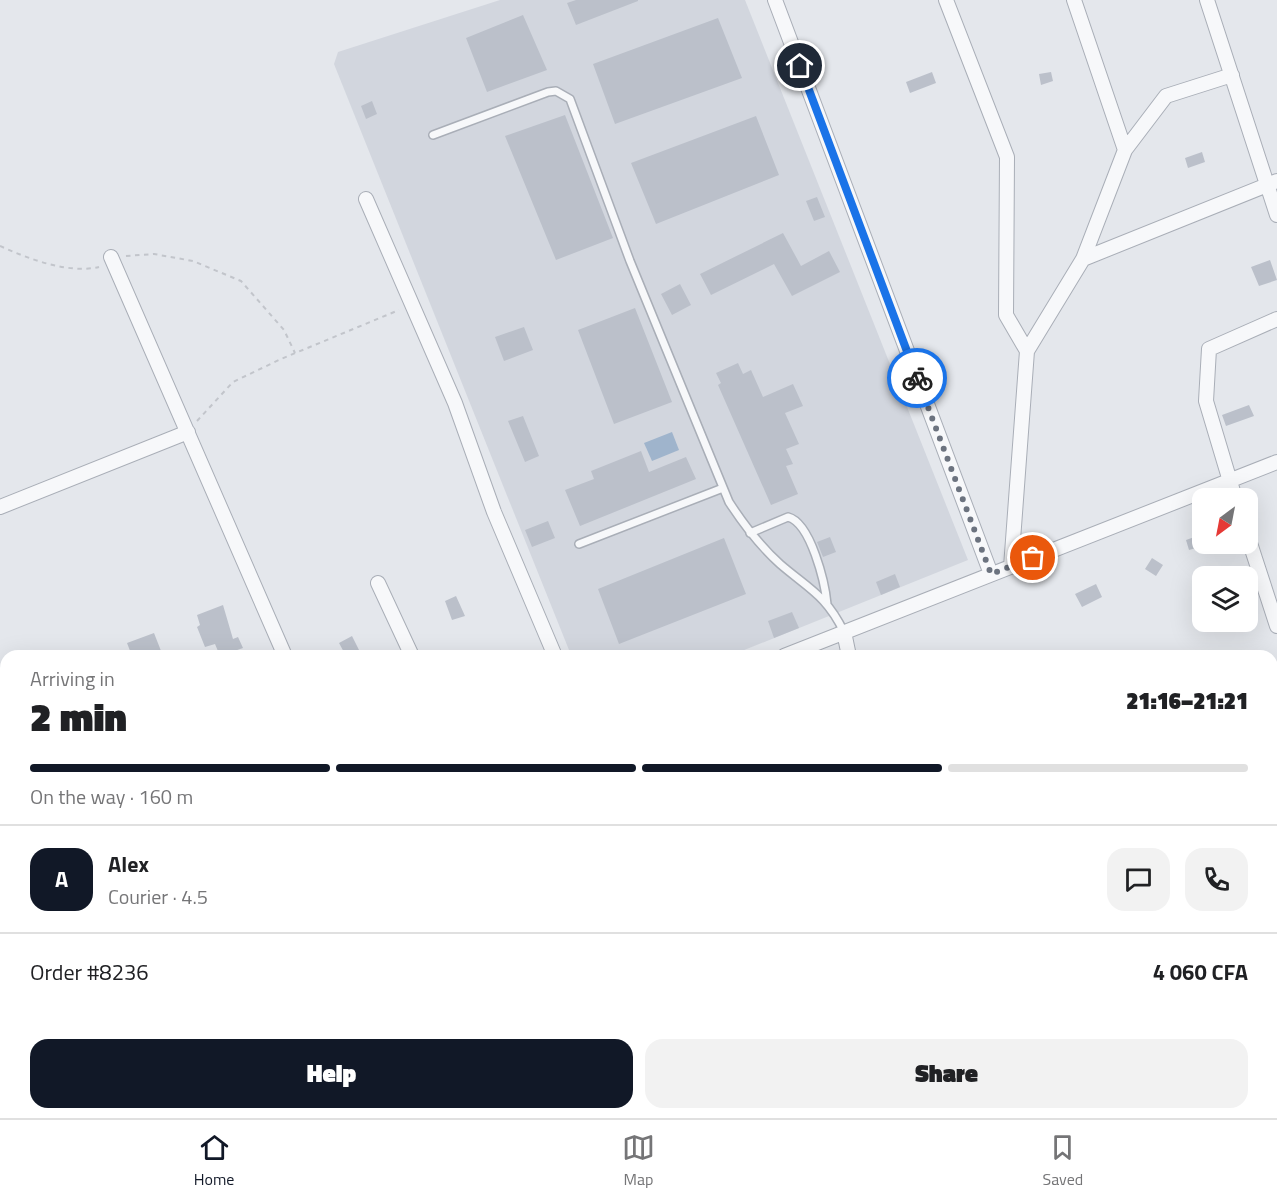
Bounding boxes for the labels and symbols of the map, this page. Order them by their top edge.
pin [774,40,825,91]
courier [887,348,947,408]
north arrow [1192,488,1258,554]
pin [1007,532,1058,583]

